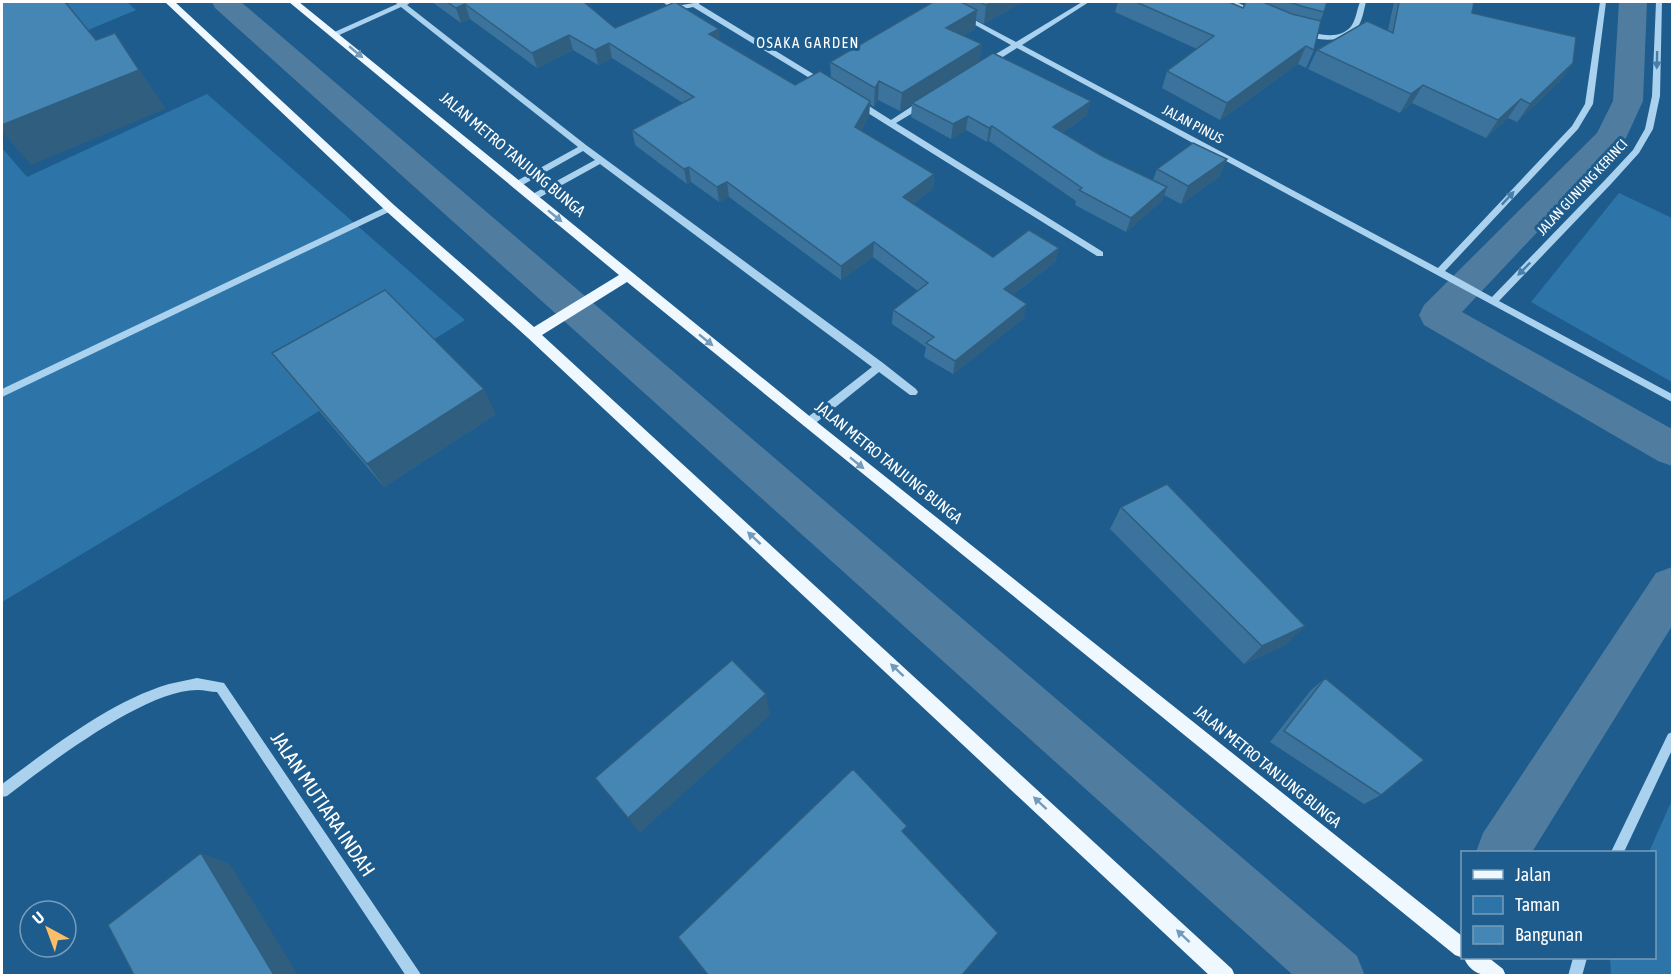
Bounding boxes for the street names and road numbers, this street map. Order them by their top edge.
street label: JALAN METRO TANJUNG BUNGA [437,88,589,220]
street label: JALAN PINUS [1160,101,1226,147]
street label: JALAN GUNUNG KERINCI [1533,136,1631,238]
street label: JALAN METRO TANJUNG BUNGA [812,397,966,527]
street label: JALAN METRO TANJUNG BUNGA [1191,701,1345,831]
street label: JALAN MUTIARA INDAH [267,727,380,880]

